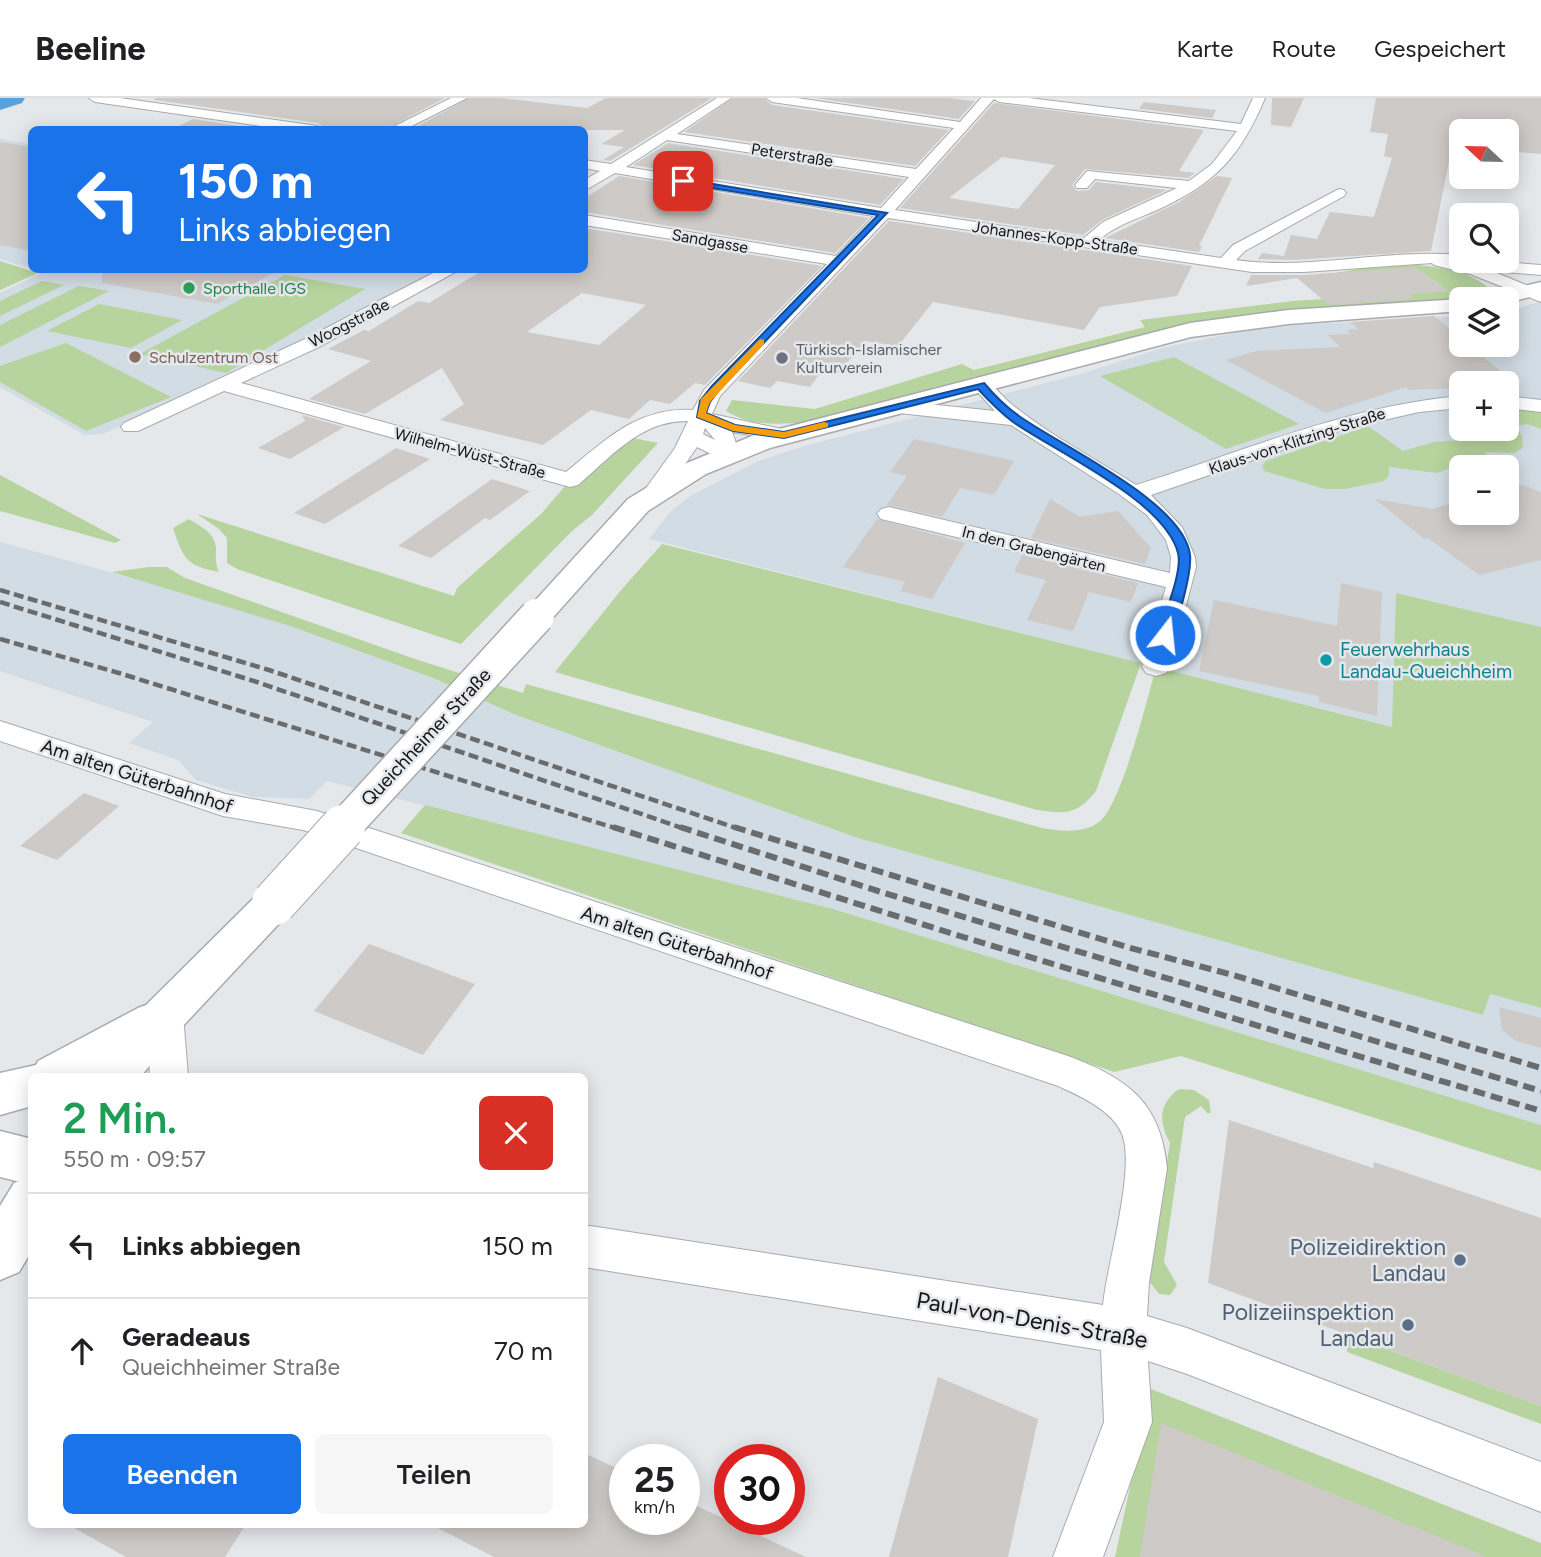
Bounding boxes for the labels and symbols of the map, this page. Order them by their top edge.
north arrow [1449,119,1519,189]
street label: Peterstraße [750,139,835,171]
pin [653,151,713,211]
street label: Johannes-Kopp-Straße [971,217,1139,259]
street label: Sandgasse [670,225,750,257]
place label: Sporthalle IGS [203,279,306,298]
marker: Sporthalle IGS [181,280,197,296]
street label: Woogstraße [306,295,393,351]
place label: Türkisch-Islamischer Kulturverein [796,340,942,377]
place label: Schulzentrum Ost [149,348,278,367]
marker: Schulzentrum Ost [127,349,143,365]
marker: Türkisch-Islamischer Kulturverein [774,350,790,366]
street label: Klaus-von-Klitzing-Straße [1206,403,1388,479]
street label: Wilhelm-Wüst-Straße [392,424,548,482]
street label: In den Grabengärten [960,522,1108,576]
position arrow [1128,598,1202,672]
place label: Feuerwehrhaus Landau-Queichheim [1340,638,1512,683]
marker: Feuerwehrhaus Landau-Queichheim [1318,652,1334,668]
street label: Queichheimer Straße [356,663,496,811]
street label: Am alten Güterbahnhof [38,734,236,818]
street label: Am alten Güterbahnhof [578,901,776,985]
place label: Polizeidirektion Landau [1289,1233,1446,1287]
marker: Polizeidirektion Landau [1452,1252,1468,1268]
street label: Paul-von-Denis-Straße [914,1286,1150,1354]
place label: Polizeiinspektion Landau [1222,1298,1394,1352]
marker: Polizeiinspektion Landau [1400,1317,1416,1333]
speed limit sign: 30 [714,1444,805,1535]

